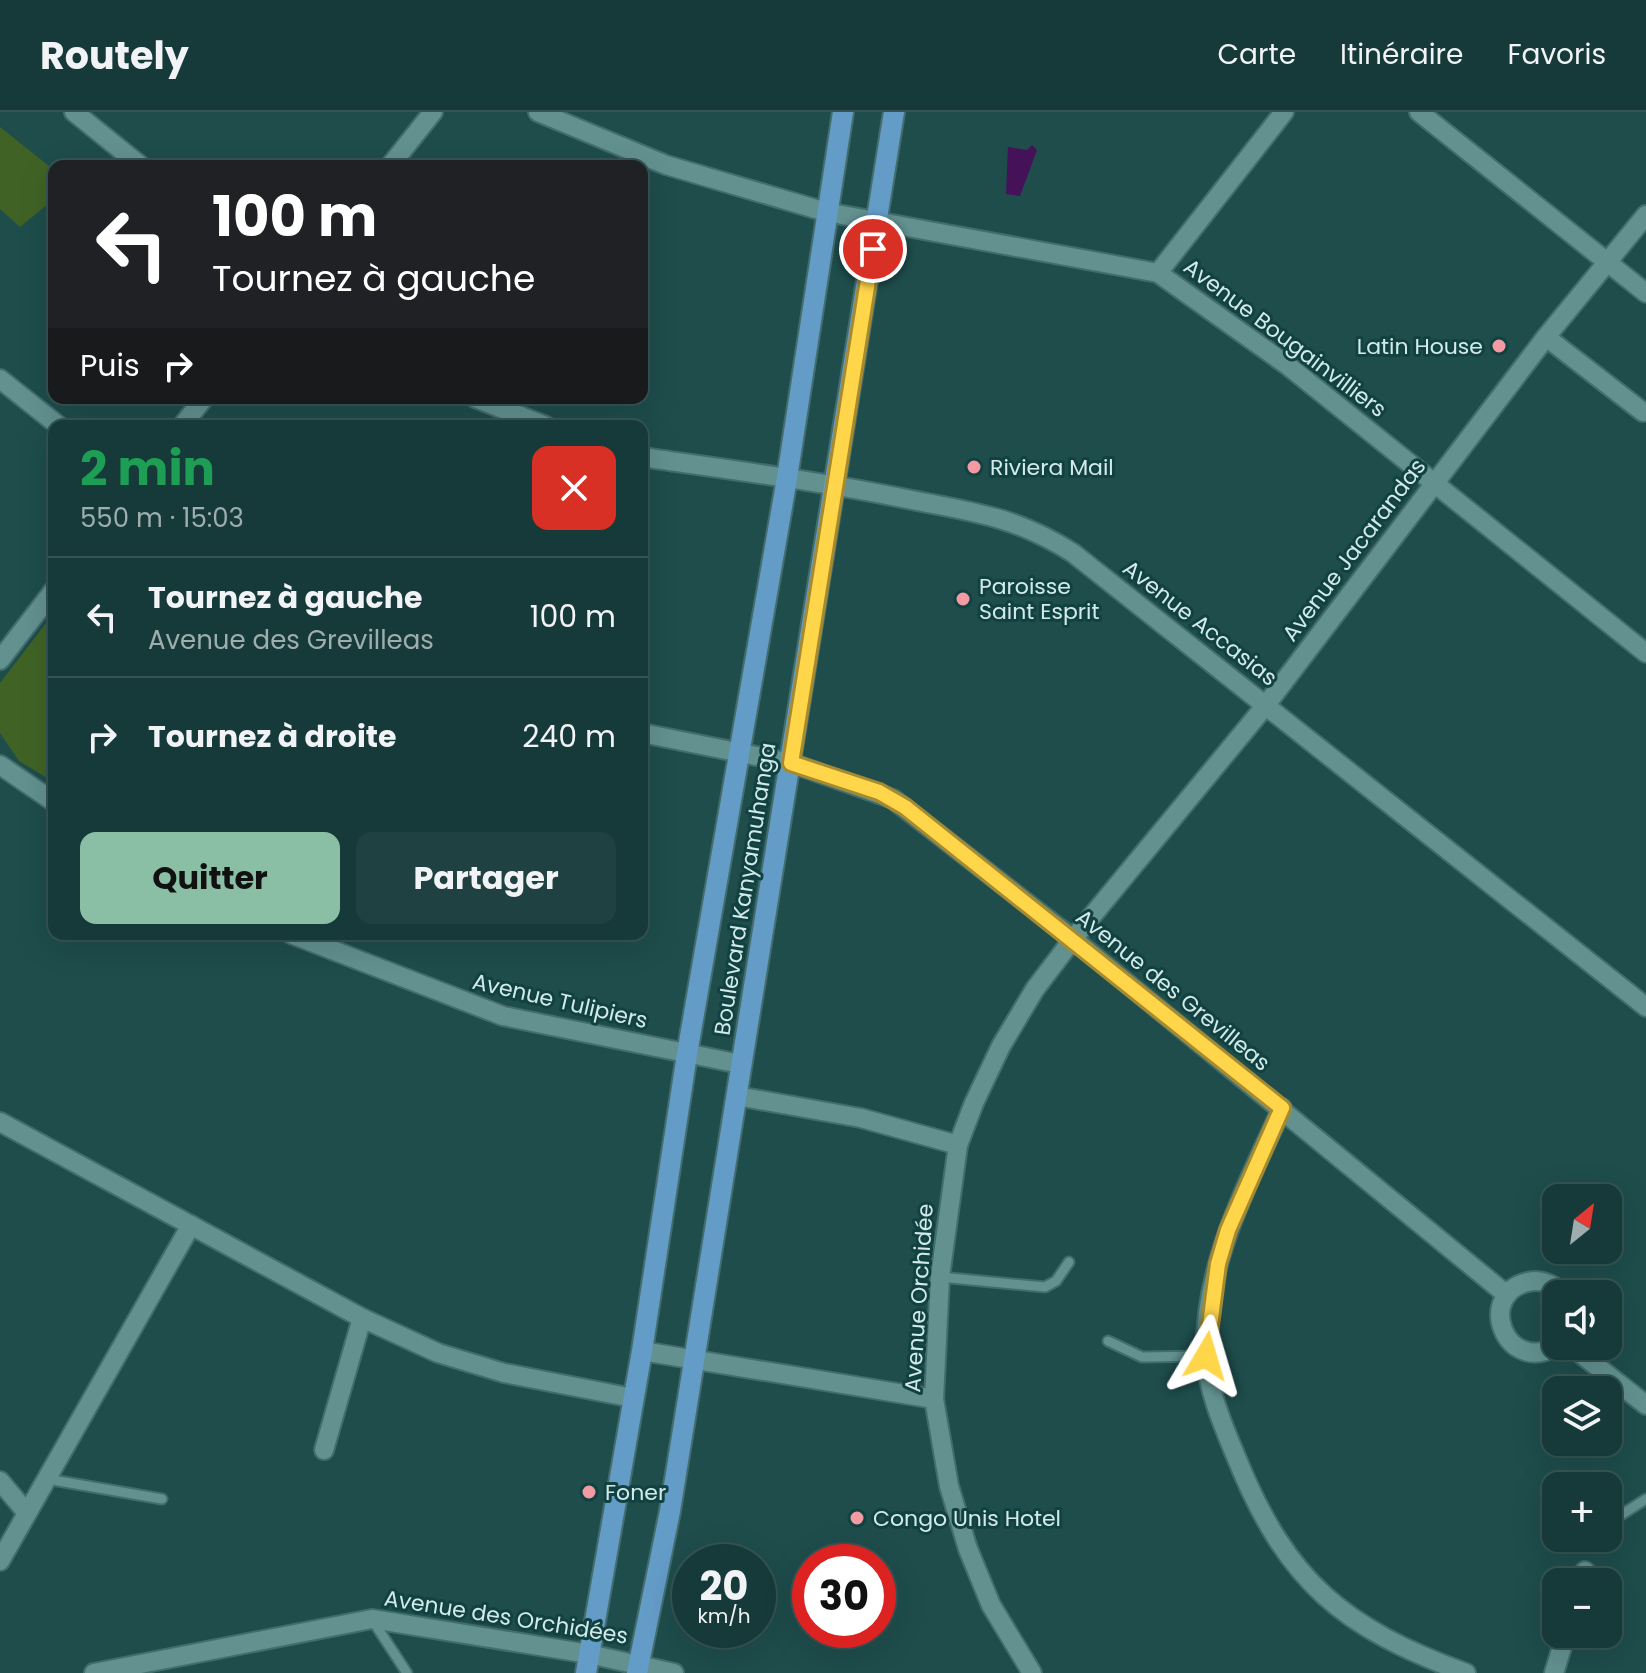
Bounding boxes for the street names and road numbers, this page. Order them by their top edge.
street label: Avenue Bougainvilliers [1177,251,1393,425]
street label: Avenue Jacarandas [1275,452,1433,648]
street label: Avenue Accasias [1116,553,1284,693]
street label: Boulevard Kanyamuhanga [707,741,783,1037]
street label: Avenue des Grevilleas [1069,902,1277,1078]
street label: Avenue Tulipiers [469,966,651,1036]
street label: Avenue Orchidée [897,1203,941,1393]
street label: Avenue des Orchidées [382,1582,630,1652]

